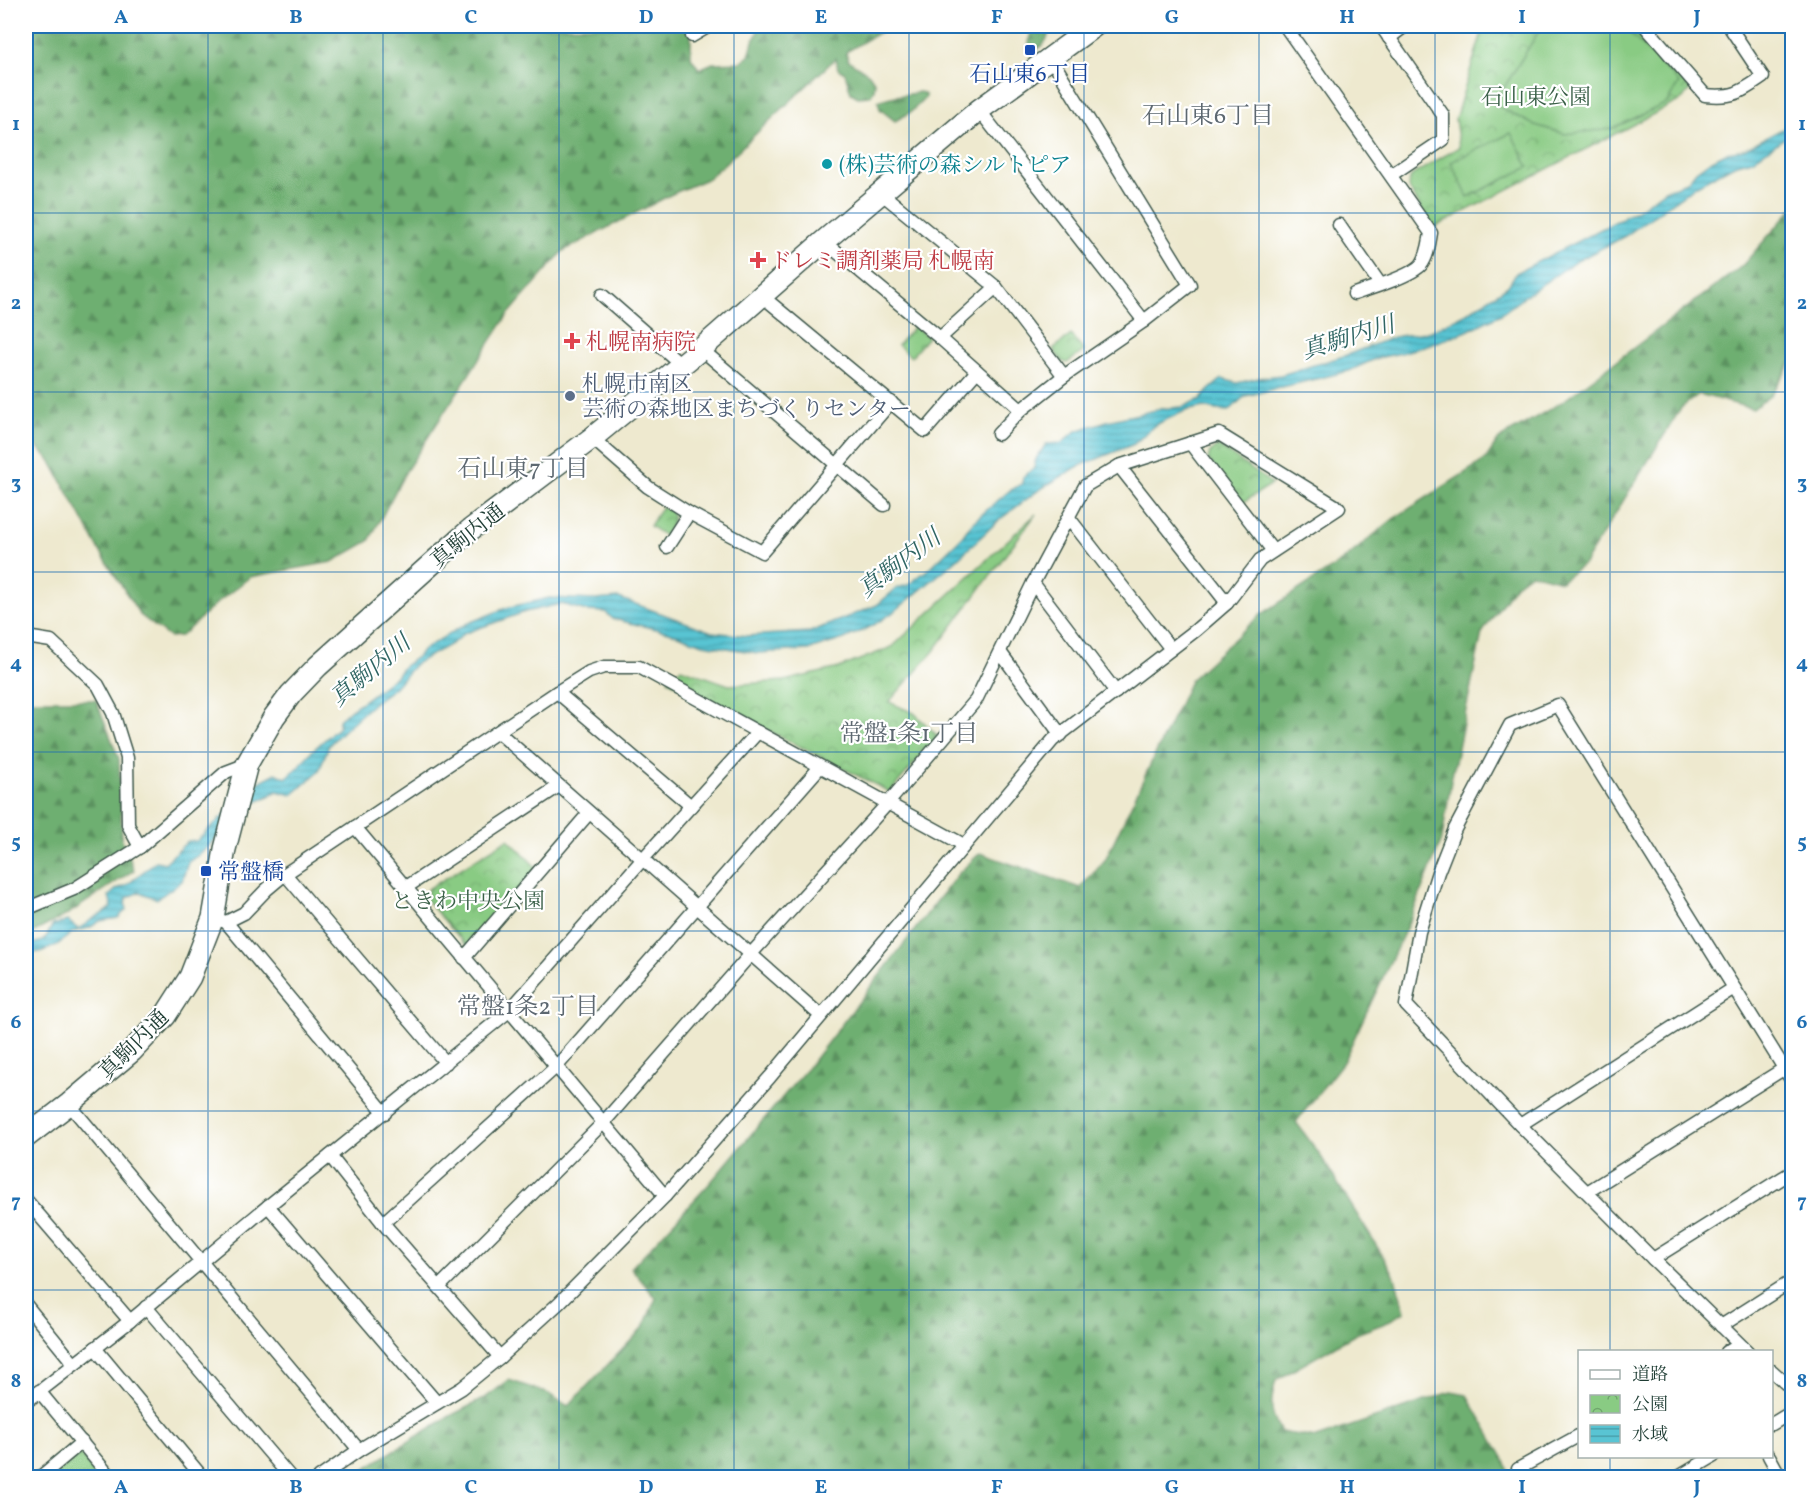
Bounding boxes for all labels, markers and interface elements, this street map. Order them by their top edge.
text: A [114,4,128,32]
text: B [289,4,303,32]
text: C [465,4,478,32]
text: D [639,4,653,32]
text: E [815,4,827,32]
text: F [991,4,1003,32]
text: G [1165,4,1179,32]
text: H [1339,4,1355,32]
text: I [1518,4,1526,32]
text: J [1692,4,1701,32]
marker: 石山東6丁目 [1023,43,1037,57]
place label: 石山東6丁目 [969,60,1091,91]
park label: 石山東公園 [1481,83,1591,114]
district label: 石山東6丁目 [1142,100,1274,134]
text: 1 [12,111,20,139]
text: 1 [1798,111,1806,139]
place label: (株)芸術の森シルトピア [839,151,1071,182]
marker: (株)芸術の森シルトピア [820,157,834,171]
place label: ドレミ調剤薬局 札幌南 [770,247,994,278]
marker: ドレミ調剤薬局 札幌南 [751,253,765,267]
text: 2 [11,290,21,318]
text: 2 [1797,290,1807,318]
water label: 真駒内川 [1298,308,1402,369]
place label: 札幌南病院 [586,328,696,359]
marker: 札幌南病院 [563,332,581,350]
place label: 札幌市南区 芸術の森地区まちづくりセンター [582,370,911,426]
marker: 札幌市南区 芸術の森地区まちづくりセンター [563,389,577,403]
district label: 石山東7丁目 [457,453,589,487]
text: 3 [11,470,21,498]
text: 3 [1797,470,1807,498]
street label: 真駒内通 [425,497,513,577]
water label: 真駒内川 [852,520,951,607]
water label: 真駒内川 [324,626,421,715]
text: 4 [10,650,22,678]
text: 4 [1796,650,1808,678]
district label: 常盤1条1丁目 [840,718,978,752]
text: 5 [11,829,21,857]
text: 5 [1797,829,1807,857]
place label: 常盤橋 [218,858,284,889]
marker: 常盤橋 [199,864,213,878]
park label: ときわ中央公園 [391,887,545,918]
district label: 常盤1条2丁目 [457,991,599,1025]
street label: 真駒内通 [93,1004,177,1088]
text: 6 [11,1009,22,1037]
text: 6 [1797,1009,1808,1037]
text: 7 [11,1188,21,1216]
text: 7 [1797,1188,1807,1216]
legend [1578,1350,1773,1458]
text: 道路 [1632,1363,1668,1388]
text: 8 [11,1368,21,1396]
text: 8 [1797,1368,1807,1396]
text: 公園 [1632,1393,1668,1418]
text: 水域 [1632,1423,1668,1448]
text: A [114,1474,128,1502]
text: B [289,1474,303,1502]
text: C [465,1474,478,1502]
text: D [639,1474,653,1502]
text: E [815,1474,827,1502]
text: F [991,1474,1003,1502]
text: G [1165,1474,1179,1502]
text: H [1339,1474,1355,1502]
text: I [1518,1474,1526,1502]
text: J [1692,1474,1701,1502]

